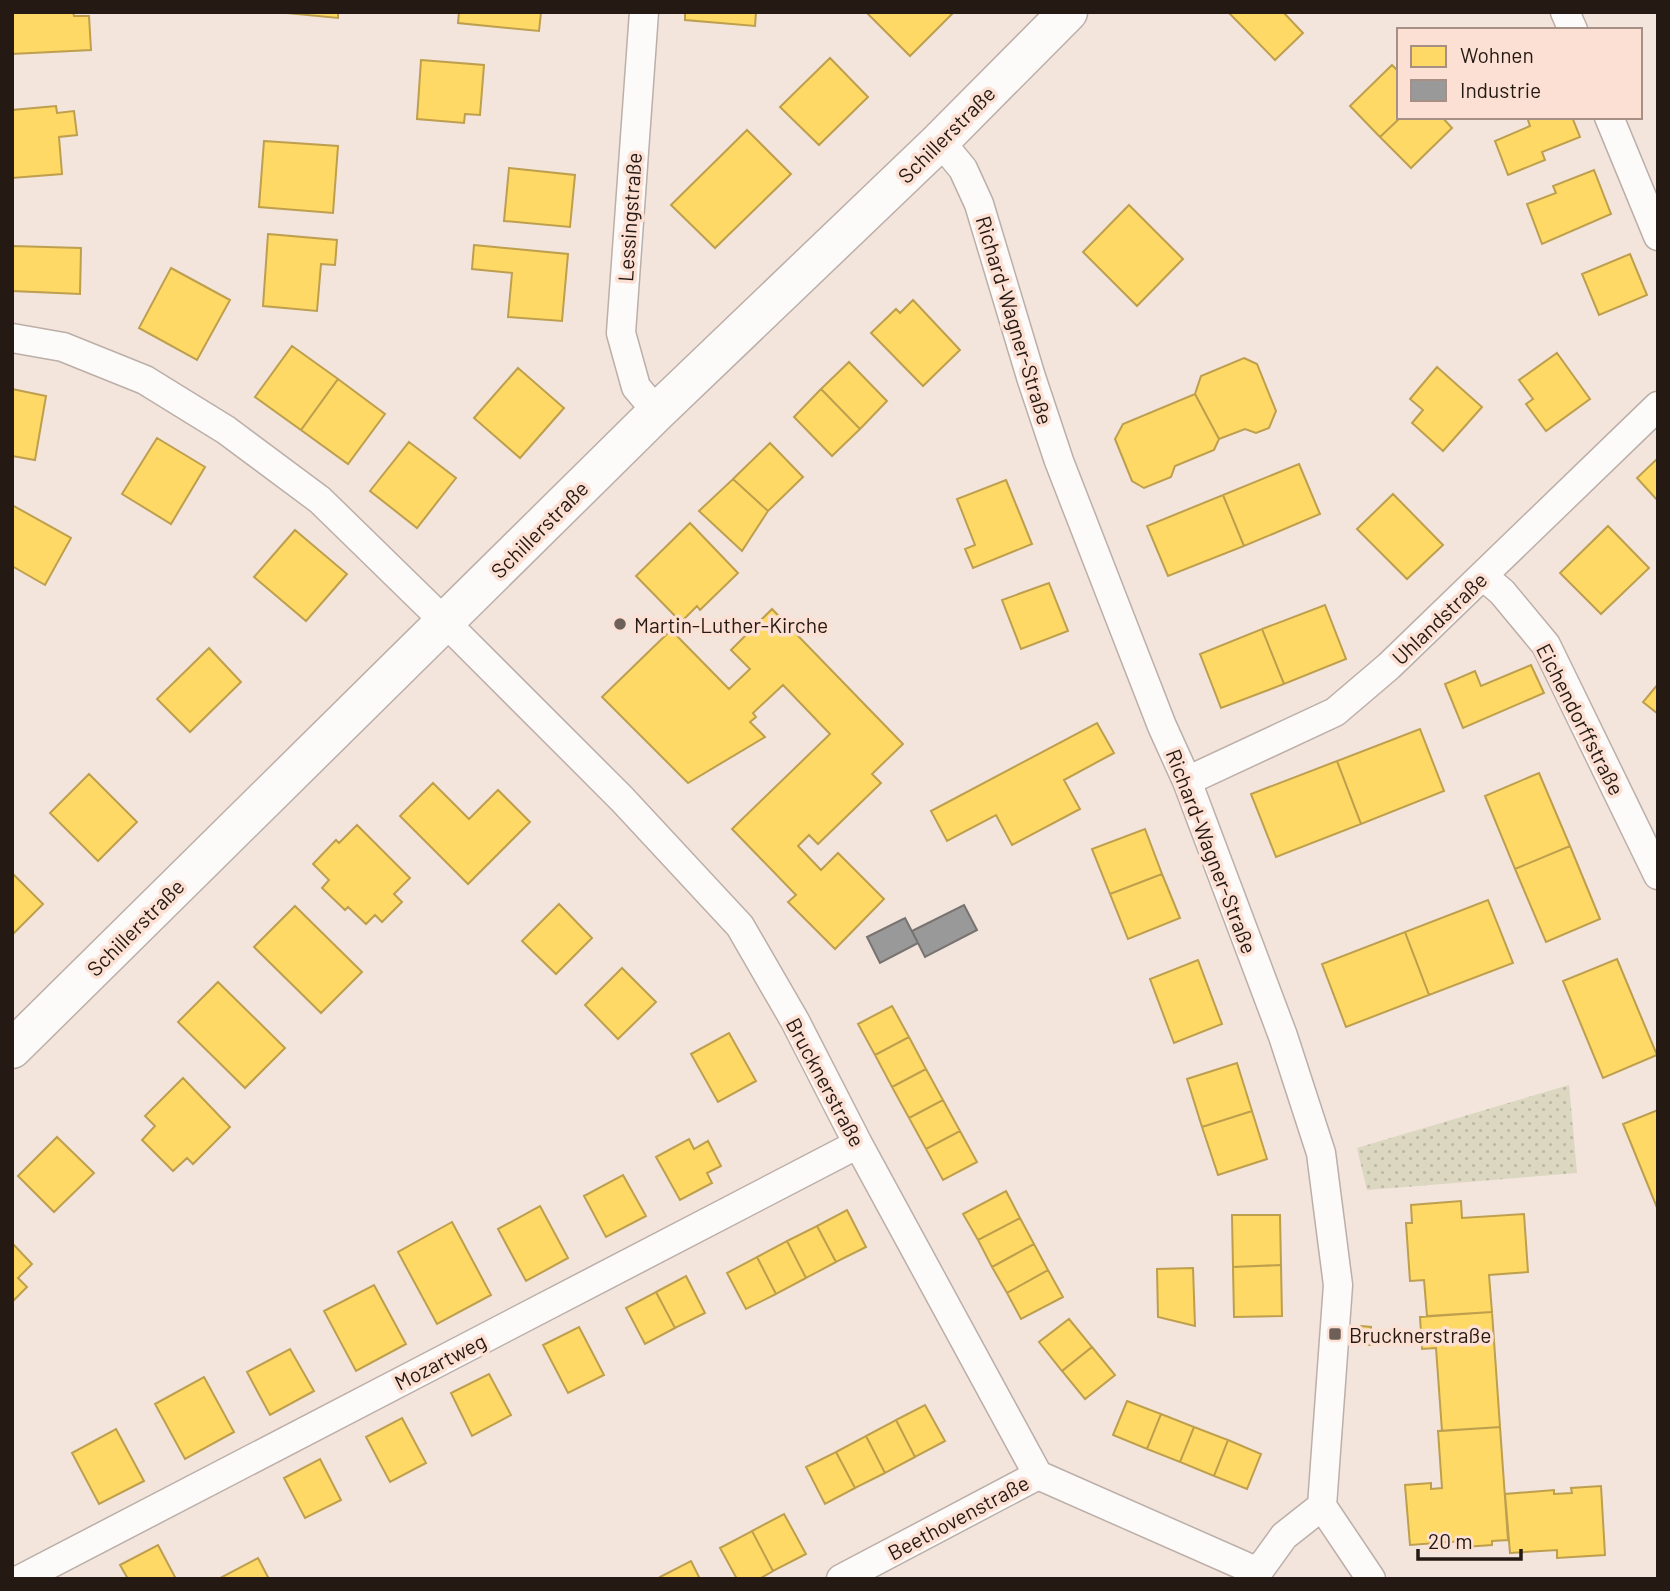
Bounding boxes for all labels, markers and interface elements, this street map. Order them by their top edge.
legend [1397,28,1642,119]
text: Wohnen [1460,42,1534,67]
text: Industrie [1460,77,1541,102]
street label: Schillerstraße [892,80,1000,188]
street label: Lessingstraße [612,152,646,282]
street label: Richard-Wagner-Straße [971,213,1059,427]
street label: Schillerstraße [485,475,593,583]
street label: Uhlandstraße [1386,567,1492,669]
place label: Martin-Luther-Kirche [634,612,828,637]
marker: Martin-Luther-Kirche [612,616,628,632]
street label: Eichendorffstraße [1532,639,1630,799]
street label: Richard-Wagner-Straße [1161,745,1263,957]
street label: Schillerstraße [81,873,189,981]
street label: Brucknerstraße [782,1013,870,1151]
place label: Brucknerstraße [1349,1322,1491,1347]
marker: Brucknerstraße [1327,1326,1343,1342]
street label: Mozartweg [390,1327,490,1395]
street label: Beethovenstraße [883,1469,1033,1565]
scale bar [1418,1518,1521,1562]
text: 20 m [1428,1528,1473,1553]

